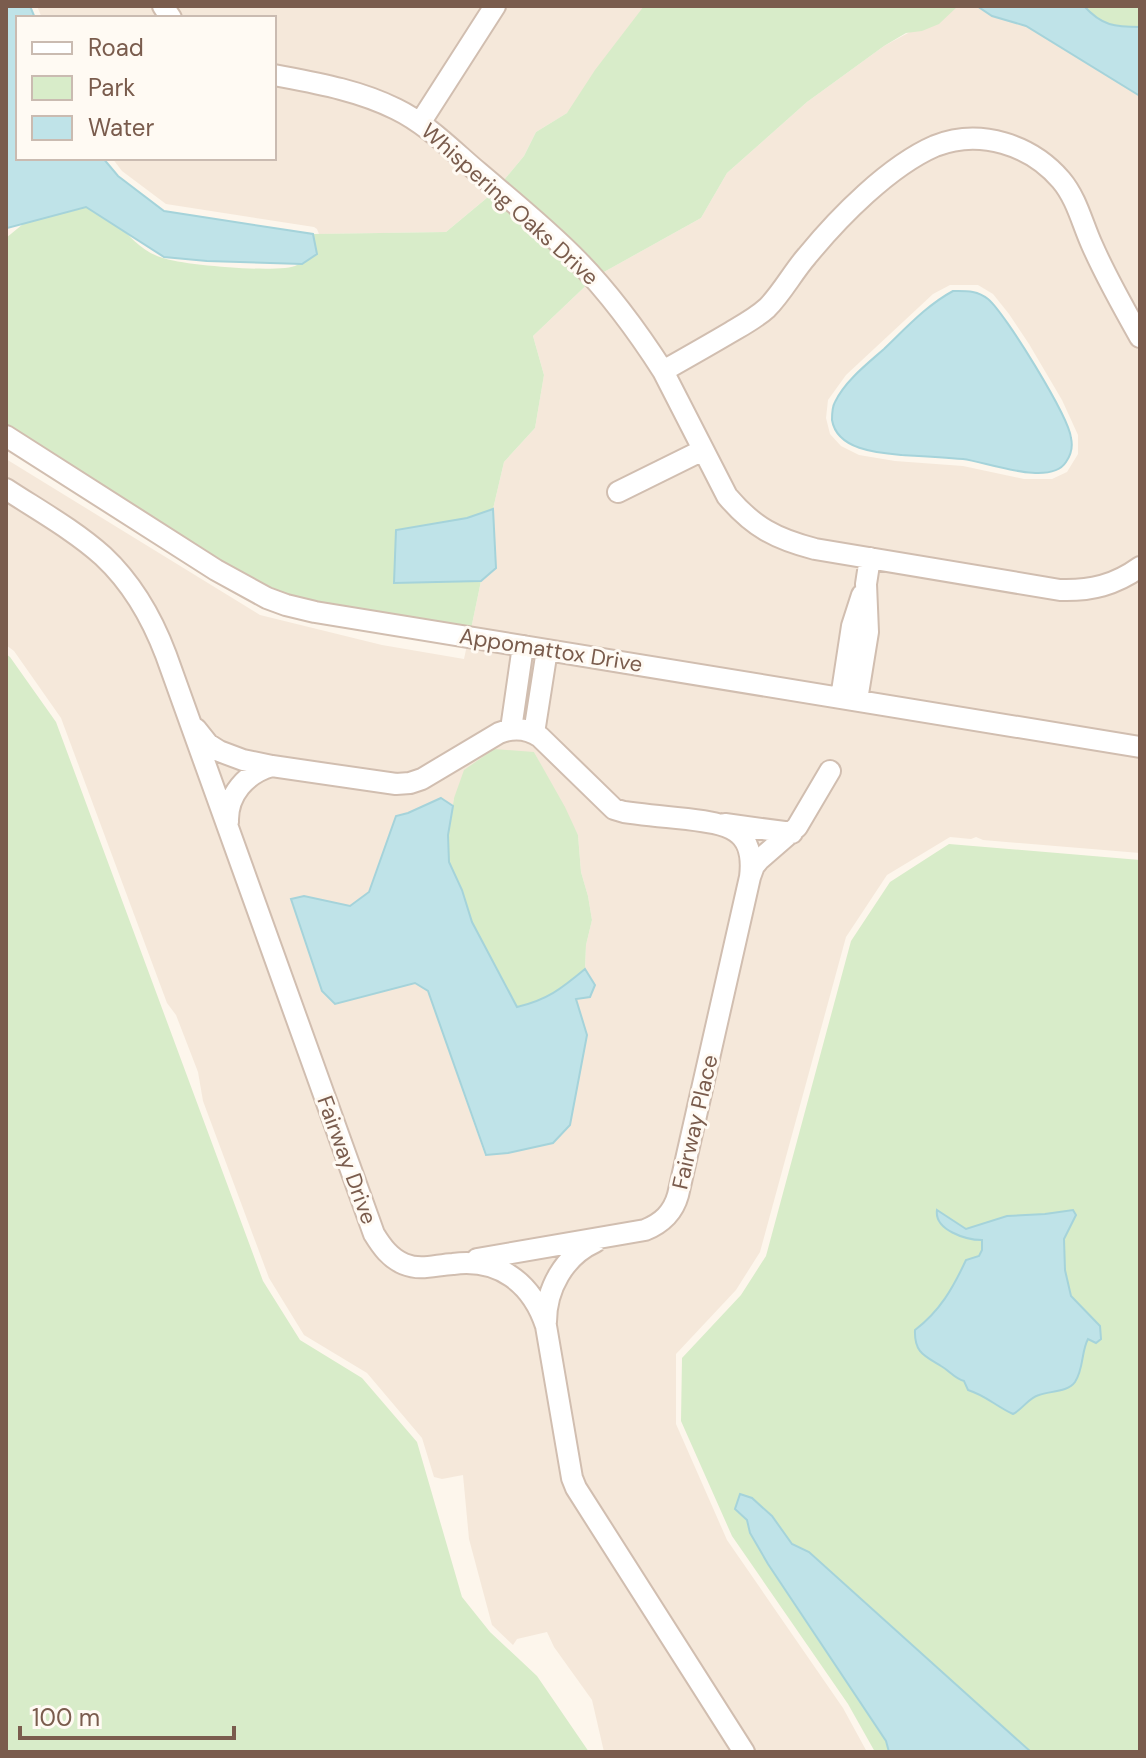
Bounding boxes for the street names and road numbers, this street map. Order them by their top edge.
street label: Whispering Oaks Drive [415,117,605,291]
street label: Appomattox Drive [457,621,645,679]
street label: Fairway Place [665,1052,725,1192]
street label: Fairway Drive [310,1092,384,1228]

